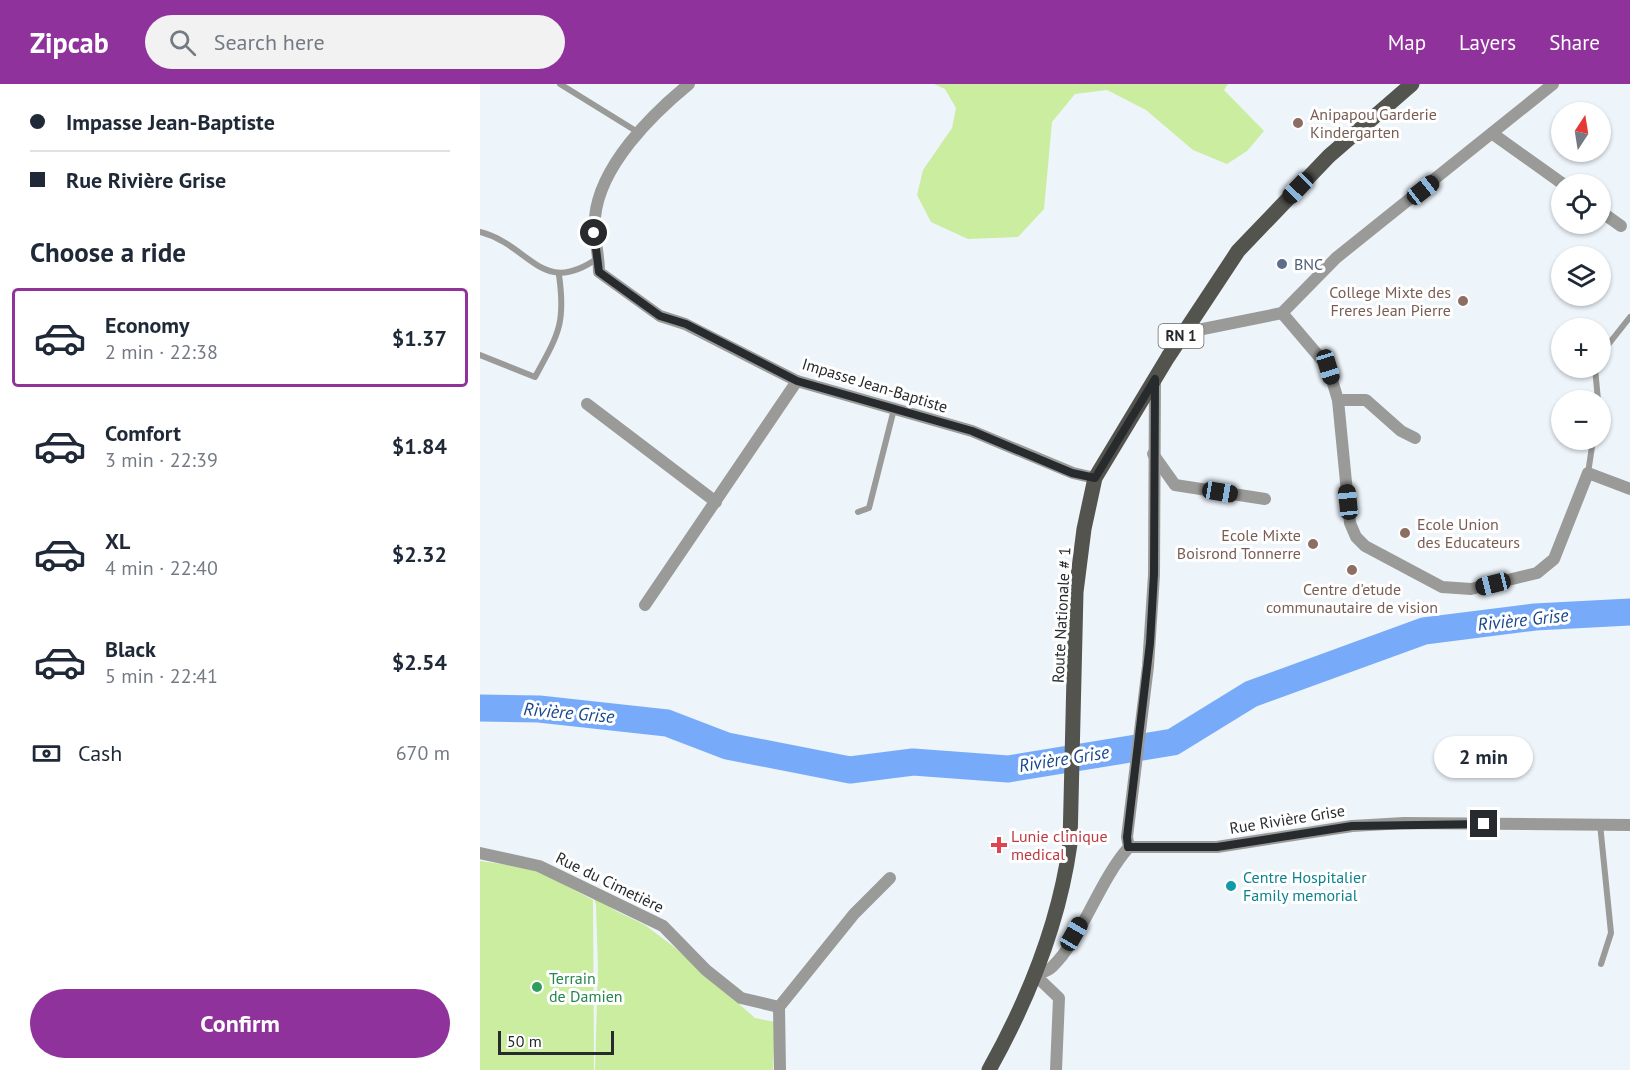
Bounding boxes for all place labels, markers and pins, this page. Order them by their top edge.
place label: Anipapou Garderie Kindergarten [1310,104,1437,142]
marker: Anipapou Garderie Kindergarten [1291,116,1305,130]
place label: BNC [1294,254,1323,274]
marker: BNC [1275,257,1289,271]
place label: College Mixte des Freres Jean Pierre [1329,282,1451,320]
marker: College Mixte des Freres Jean Pierre [1456,294,1470,308]
place label: Ecole Union des Educateurs [1417,514,1520,552]
place label: Ecole Mixte Boisrond Tonnerre [1177,525,1301,563]
marker: Ecole Union des Educateurs [1398,526,1412,540]
marker: Ecole Mixte Boisrond Tonnerre [1306,537,1320,551]
marker: Centre d'etude communautaire de vision [1345,563,1359,577]
place label: Centre d'etude communautaire de vision [1266,579,1438,617]
place label: Lunie clinique medical [1011,826,1108,864]
marker: Lunie clinique medical [992,838,1006,852]
place label: Centre Hospitalier Family memorial [1243,867,1367,905]
marker: Centre Hospitalier Family memorial [1224,879,1238,893]
place label: Terrain de Damien [549,968,623,1006]
marker: Terrain de Damien [530,980,544,994]

